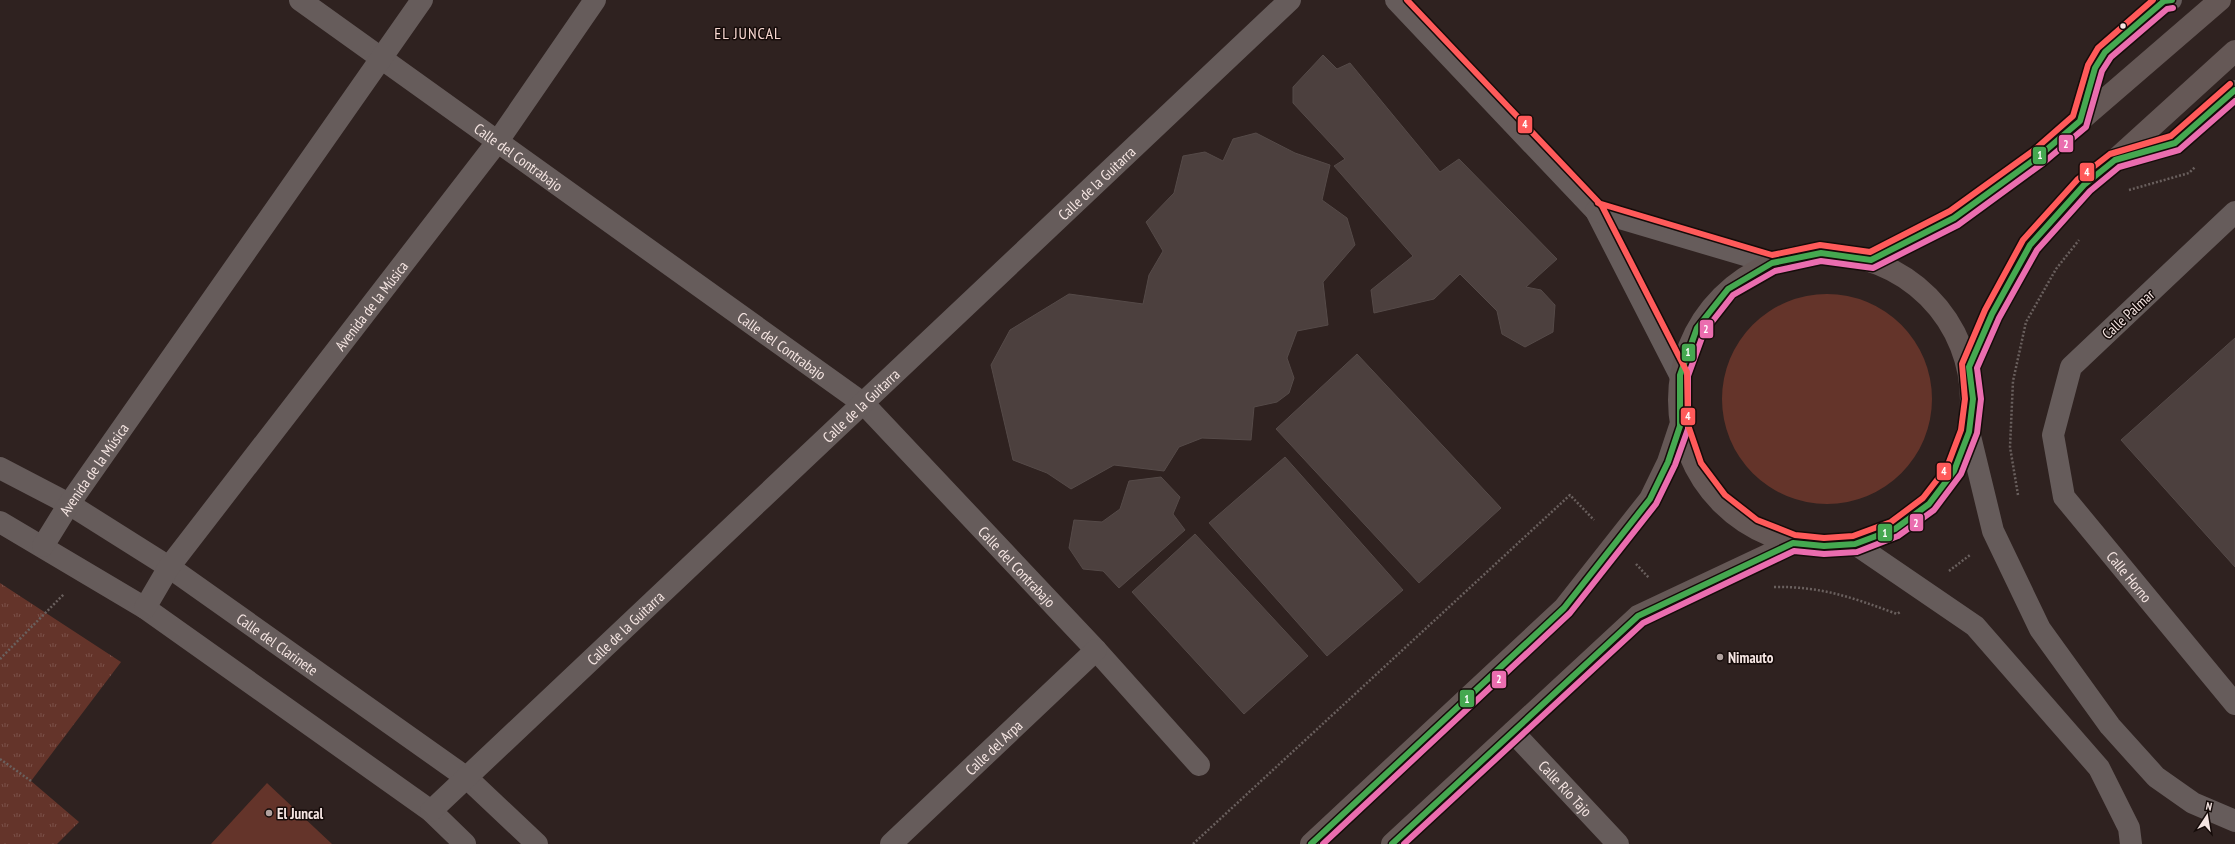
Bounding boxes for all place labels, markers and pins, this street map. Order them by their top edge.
unlabelled marker [2118,21,2128,31]
place label: Nimauto [1728,648,1774,667]
marker: Nimauto [1715,652,1725,662]
place label: El Juncal [277,804,323,823]
marker: El Juncal [264,808,274,818]

